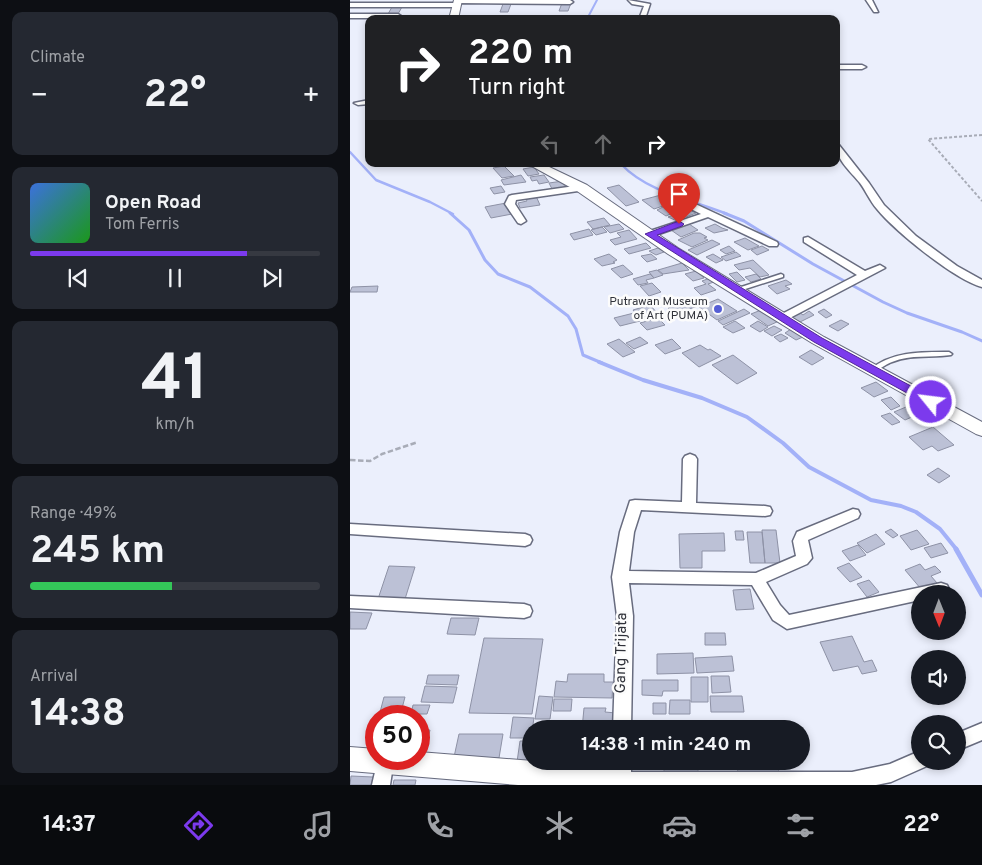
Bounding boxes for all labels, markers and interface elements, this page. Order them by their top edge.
text: 220 m [468,32,573,76]
icon: right [385,35,450,100]
text: Climate [30,48,85,68]
text: 22° [144,72,206,121]
text: Turn right [468,75,565,102]
text: − [30,79,48,115]
text: + [302,79,320,115]
icon: left [536,130,564,158]
icon: ahead [589,130,617,158]
icon: right [642,130,670,158]
pin [658,173,700,224]
icon: arrive [665,180,693,208]
text: Open Road [105,191,201,215]
text: Tom Ferris [105,215,179,235]
icon: previous [64,264,92,292]
icon: pause [161,264,189,292]
icon: next [258,264,286,292]
place label: Putrawan Museum of Art (PUMA) [609,294,708,324]
marker: Putrawan Museum of Art (PUMA) [712,303,724,315]
text: 41 [141,341,209,423]
position arrow [904,375,956,427]
text: km/h [156,415,194,435]
text: Range · 49% [30,504,117,524]
text: 245 km [30,528,165,577]
north arrow [911,585,966,640]
map controls [911,585,966,770]
street label: Gang Trijata [612,612,632,694]
button: sound [911,650,966,705]
text: Arrival [30,667,78,687]
text: 14:38 [30,691,126,740]
speed limit sign: 50 [365,705,430,770]
button: search [911,715,966,770]
text: 14:38 · 1 min · 240 m [581,733,751,757]
icon: directions [181,808,216,843]
icon: music [301,808,336,843]
icon: phone [422,808,457,843]
icon: climate [542,808,577,843]
icon: car [662,808,697,843]
icon: filters [783,808,818,843]
text: 14:37 [43,812,96,839]
text: 22° [903,812,939,839]

